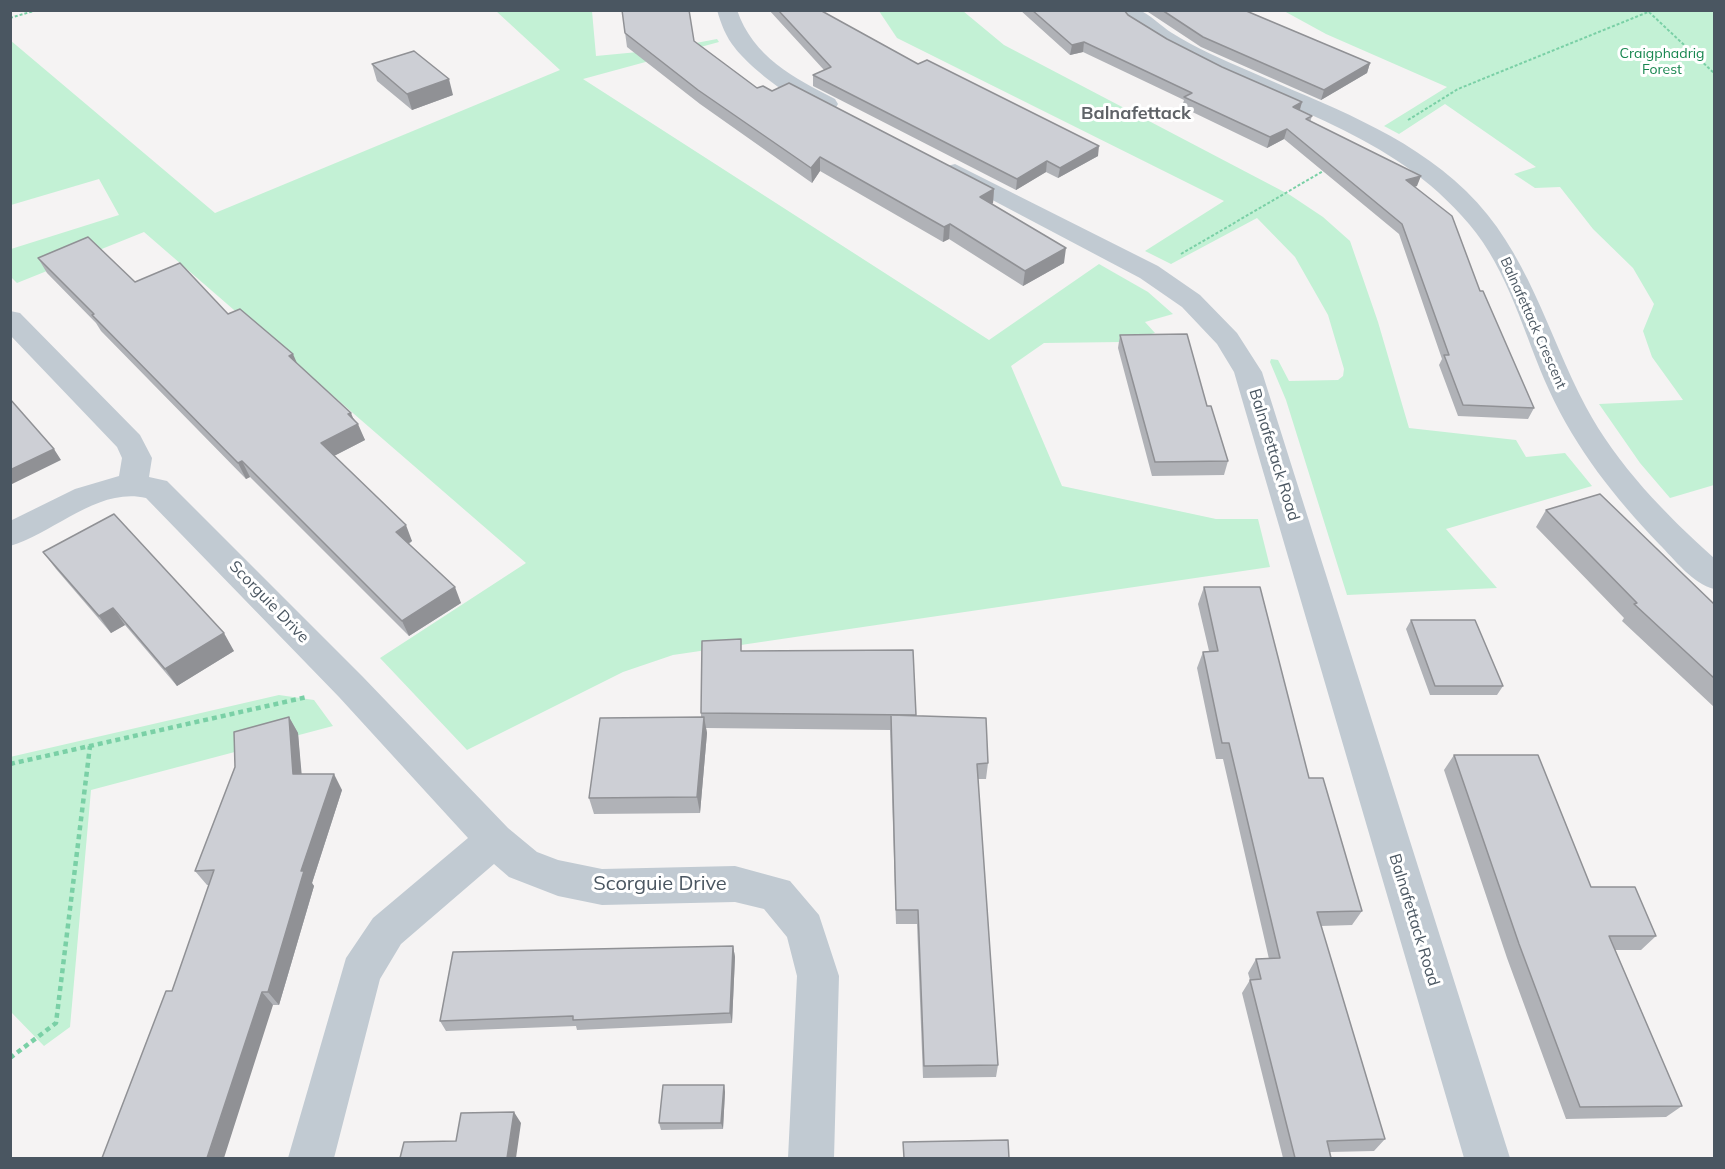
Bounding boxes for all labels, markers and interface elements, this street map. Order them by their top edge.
park label: Craigphadrig Forest [1619,46,1705,78]
district label: Balnafettack [1081,103,1191,125]
street label: Balnafettack Crescent [1496,255,1570,391]
street label: Balnafettack Road [1245,387,1303,523]
street label: Scorguie Drive [225,557,313,647]
street label: Balnafettack Road [1385,852,1443,988]
street label: Scorguie Drive [593,872,727,896]

